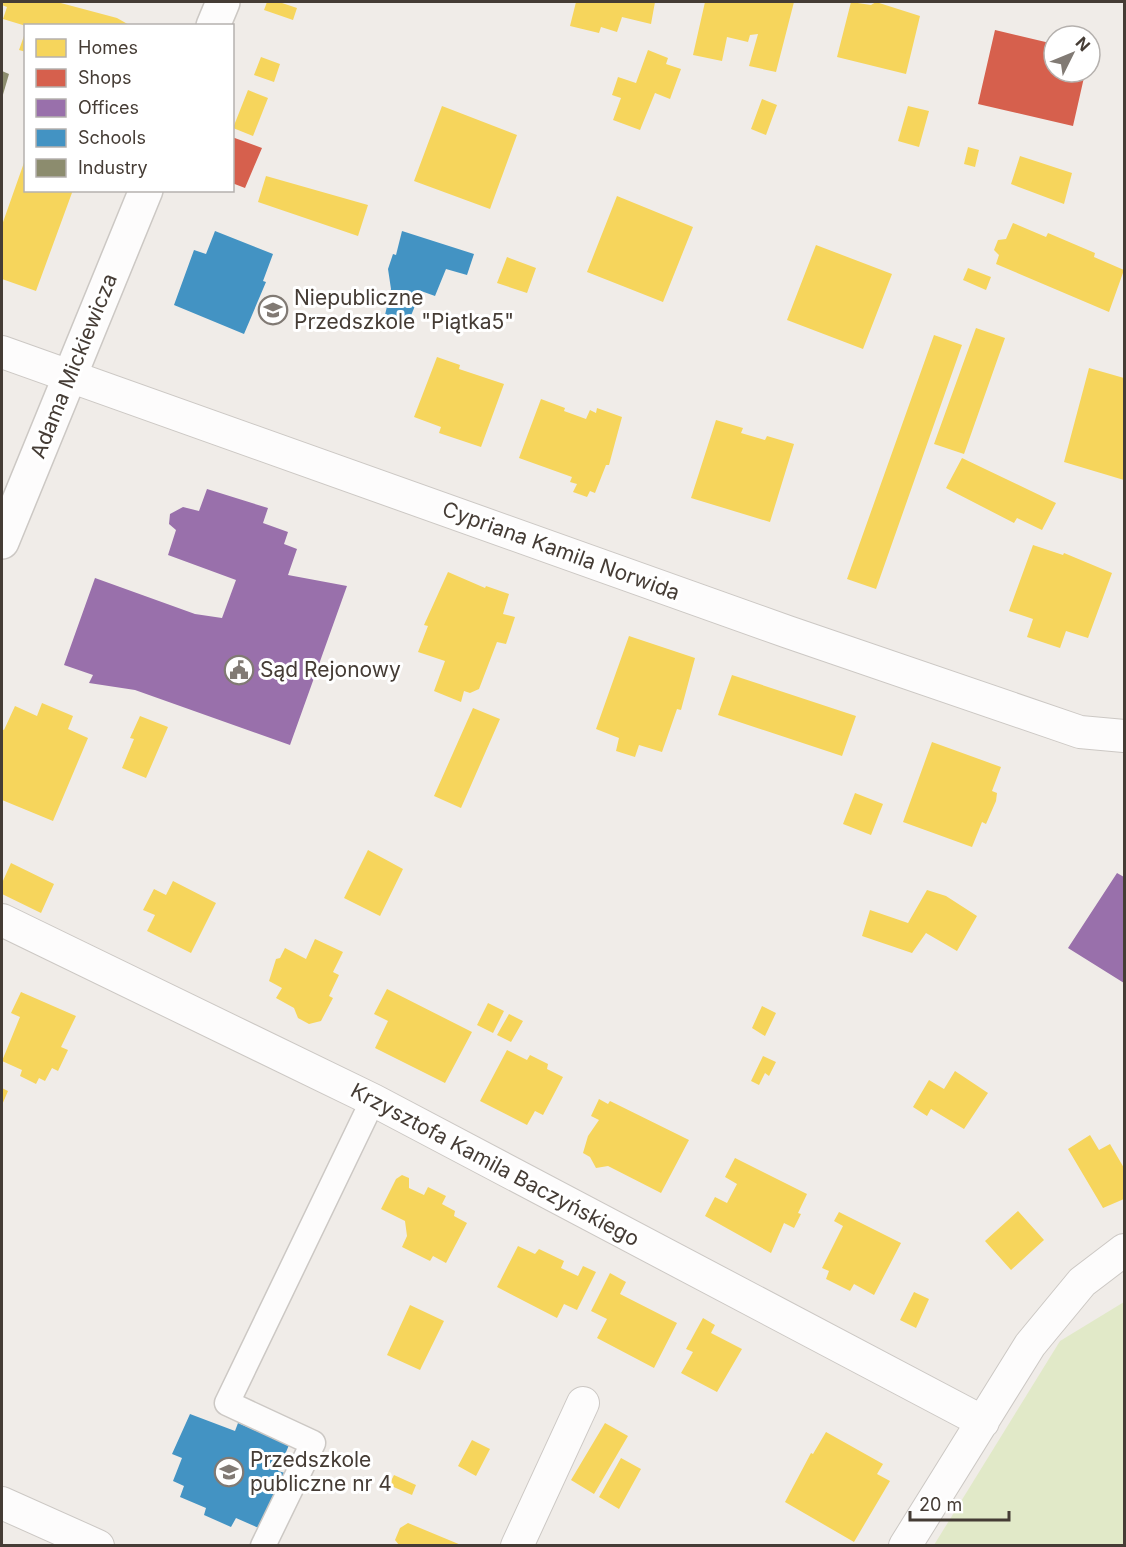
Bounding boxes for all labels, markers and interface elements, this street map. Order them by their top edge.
legend [24,24,234,192]
north arrow [1042,24,1102,84]
text: N [1071,32,1094,55]
text: Homes [78,37,138,58]
text: Shops [78,67,132,88]
text: Offices [78,97,139,118]
text: Schools [78,127,146,148]
text: Industry [78,157,148,178]
street label: Adama Mickiewicza [25,270,122,462]
place label: Niepubliczne Przedszkole "Piątka5" [294,285,514,334]
school or university icon: Niepubliczne Przedszkole "Piątka5" [257,294,289,326]
street label: Cypriana Kamila Norwida [439,496,683,605]
public building icon: Sąd Rejonowy [223,654,255,686]
place label: Sąd Rejonowy [260,657,401,682]
street label: Krzysztofa Kamila Baczyńskiego [347,1078,644,1251]
place label: Przedszkole publiczne nr 4 [250,1447,392,1496]
school or university icon: Przedszkole publiczne nr 4 [213,1456,245,1488]
scale bar [910,1484,1009,1522]
text: 20 m [919,1494,962,1515]

